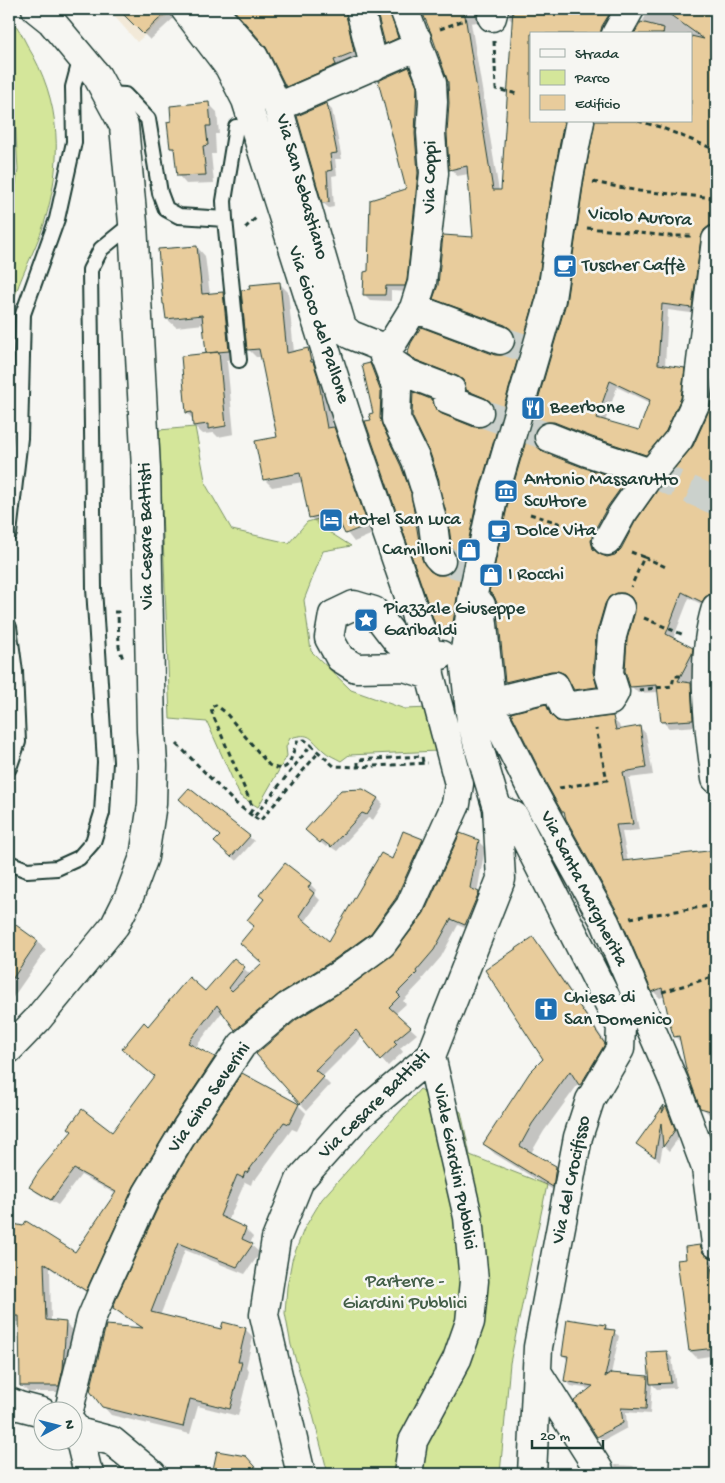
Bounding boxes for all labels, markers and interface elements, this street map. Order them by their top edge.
legend [530,32,692,122]
text: Strada [575,46,620,64]
text: Parco [574,70,610,88]
text: Edificio [575,96,621,114]
street label: Via San Sebastiano [269,111,333,262]
street label: Via Coppi [419,140,443,215]
street label: Vicolo Aurora [587,203,694,233]
street label: Via Gioco del Pallone [281,242,354,407]
cafe icon: Tuscher Caffè [552,253,578,279]
place label: Tuscher Caffè [581,255,685,278]
restaurant icon: Beerbone [520,395,546,421]
place label: Beerbone [549,397,625,420]
street label: Via Cesare Battisti [134,462,160,611]
place label: Antonio Massarutto Scultore [524,469,679,514]
museum icon: Antonio Massarutto Scultore [493,478,519,504]
hotel icon: Hotel San Luca [318,507,344,533]
place label: Hotel San Luca [348,509,462,532]
cafe icon: Dolce Vita [486,518,512,544]
place label: Dolce Vita [514,520,598,543]
shop icon: Camilloni [456,537,482,563]
place label: Camilloni [382,539,452,562]
shop icon: I Rocchi [478,562,504,588]
place label: I Rocchi [508,564,564,587]
place label: Piazzale Giuseppe Garibaldi [383,598,525,643]
place icon: Piazzale Giuseppe Garibaldi [353,607,379,633]
street label: Via Santa Margherita [533,807,633,972]
place label: Chiesa di San Domenico [564,987,672,1032]
church icon: Chiesa di San Domenico [533,996,559,1022]
street label: Via Gino Severini [163,1038,257,1159]
street label: Via Cesare Battisti [313,1046,436,1165]
street label: Viale Giardini Pubblici [426,1081,481,1252]
street label: Via del Crocifisso [547,1114,597,1247]
park label: Parterre - Giardini Pubblici [343,1271,467,1316]
north arrow [32,1400,82,1450]
scale bar [532,1418,604,1450]
text: N [59,1419,77,1430]
text: 20 m [540,1428,570,1446]

